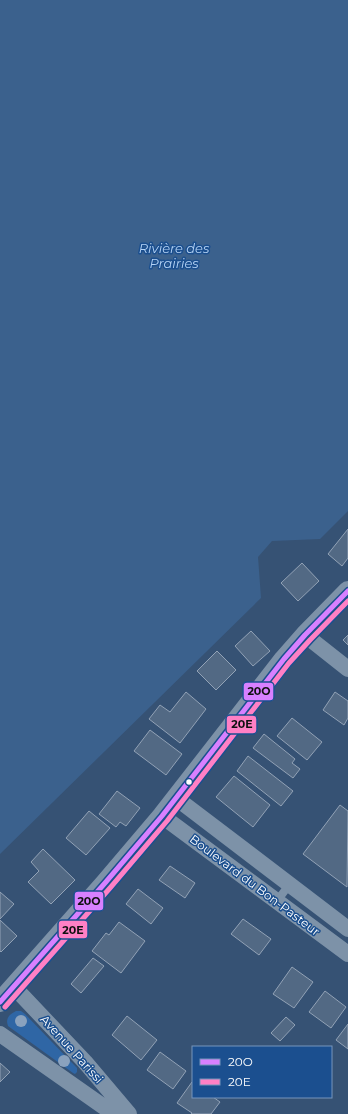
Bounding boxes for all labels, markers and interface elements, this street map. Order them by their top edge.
water label: Rivière des Prairies [139,240,210,271]
line badge: 20O [243,682,274,701]
text: 20O [247,684,271,698]
line badge: 20E [226,715,257,734]
text: 20E [231,717,253,731]
unlabelled marker [184,777,194,787]
street label: Boulevard du Bon-Pasteur [187,831,323,939]
line badge: 20O [74,891,104,911]
text: 20O [77,894,101,908]
line badge: 20E [58,920,88,939]
text: 20E [62,923,84,937]
street label: Avenue Parissi [37,1012,107,1086]
legend [192,1046,332,1098]
text: 20O [228,1054,253,1069]
text: 20E [228,1074,251,1089]

